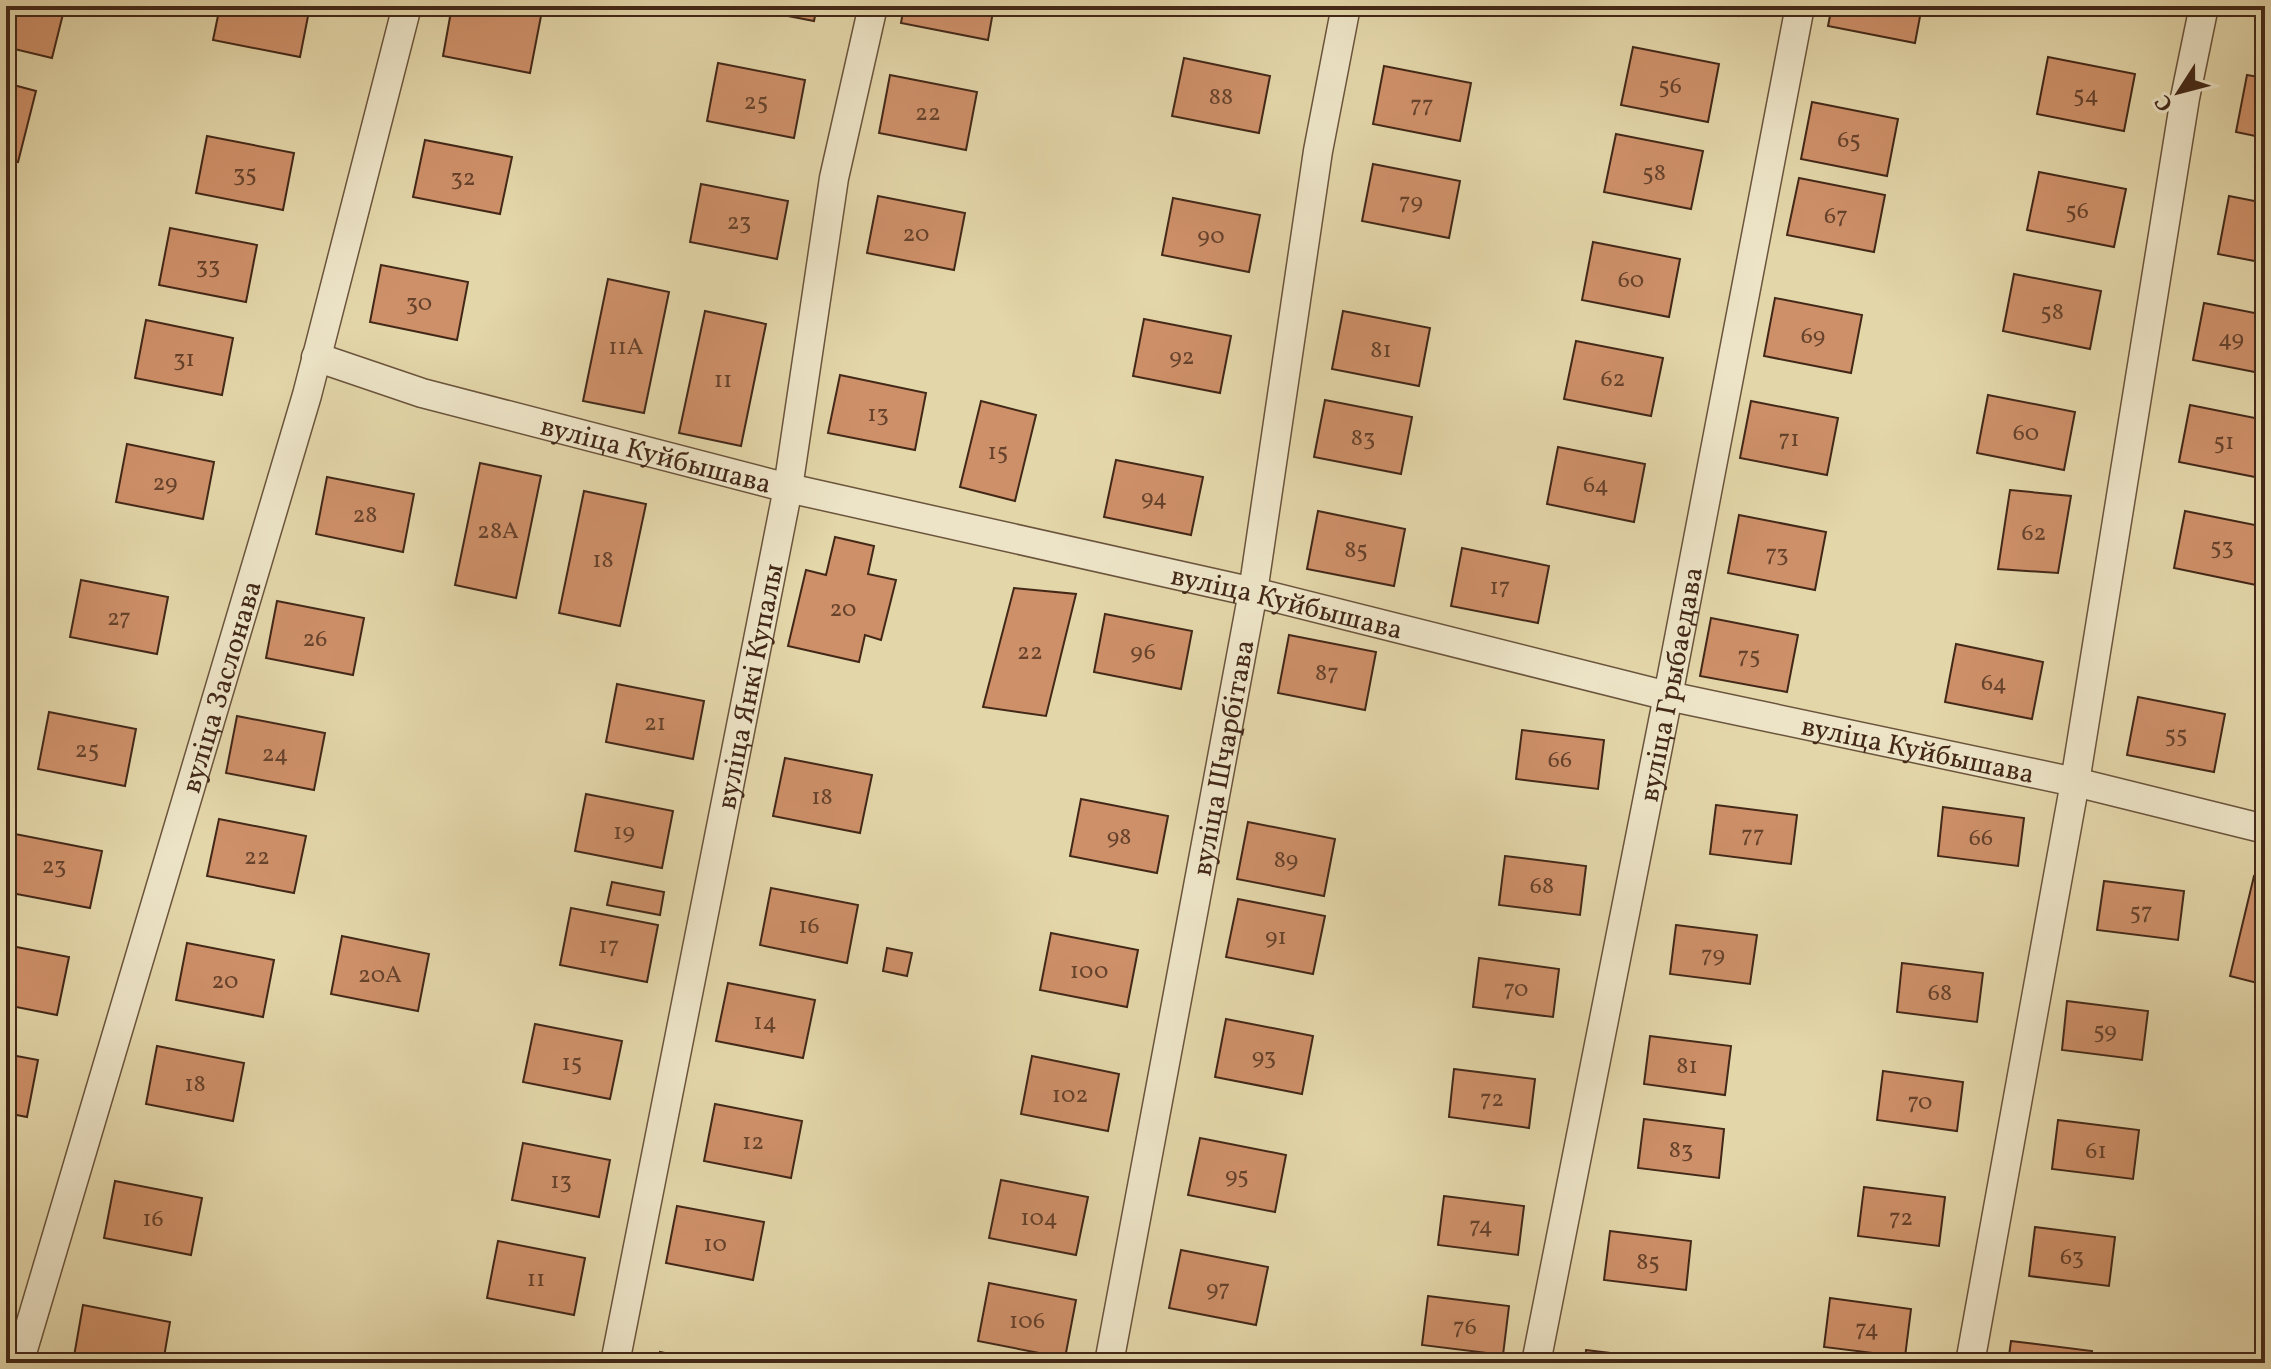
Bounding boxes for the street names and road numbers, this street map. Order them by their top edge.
street label: вуліца Куйбышава [536,408,775,505]
street label: вуліца Куйбышава [1167,557,1407,651]
street label: вуліца Янкі Купалы [708,560,795,813]
street label: вуліца Грыбаедава [1631,564,1714,805]
street label: вуліца Заслонава [173,576,273,798]
street label: вуліца Шчарбітава [1183,637,1266,879]
street label: вуліца Куйбышава [1797,708,2038,795]

